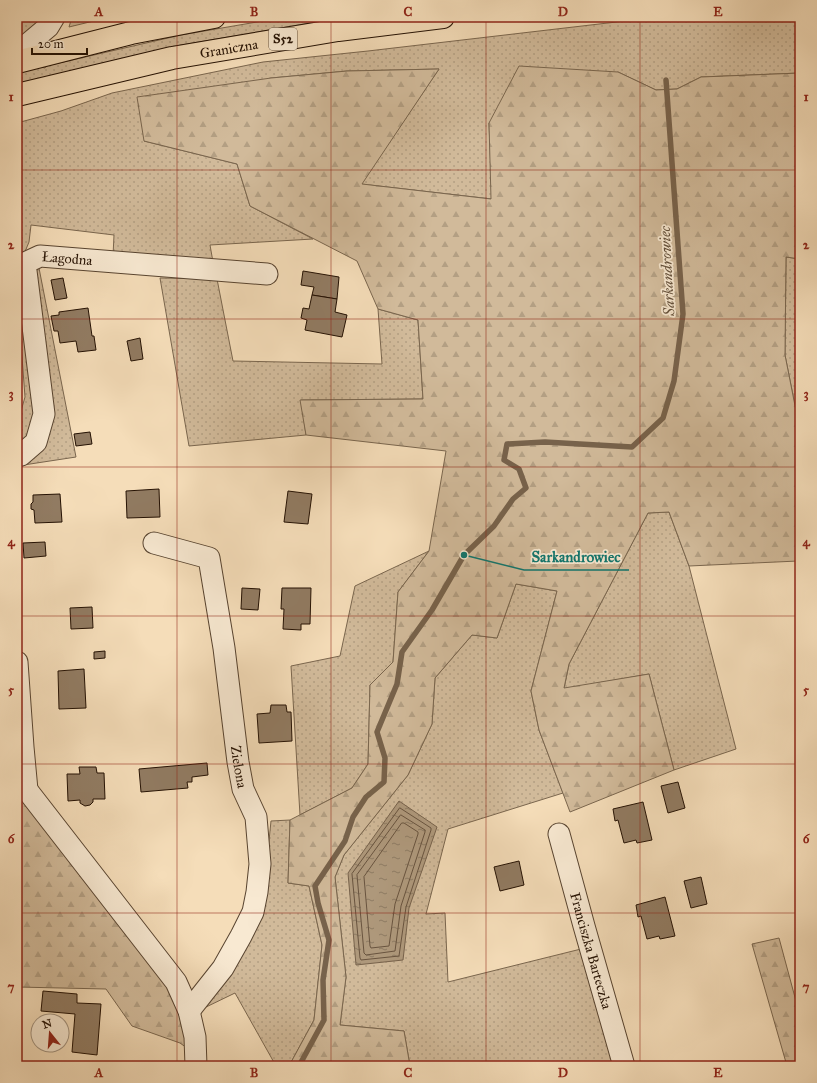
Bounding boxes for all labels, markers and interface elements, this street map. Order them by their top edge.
text: A [94,4,104,20]
text: B [250,4,259,20]
text: C [404,4,413,20]
text: D [558,4,568,20]
text: E [713,4,723,20]
road number: S52 [269,28,297,50]
scale bar [32,30,87,56]
street label: Graniczna [198,35,259,62]
text: 20 m [38,37,64,51]
text: 1 [8,89,14,105]
text: 1 [803,89,809,105]
water label: Sarkandrowiec [656,225,678,317]
text: 2 [8,237,15,253]
text: 2 [803,237,810,253]
street label: Łagodna [41,248,93,269]
text: 3 [8,386,14,402]
text: 3 [803,386,809,402]
text: 4 [7,534,15,550]
text: 4 [802,534,810,550]
callout: Sarkandrowiec [524,543,629,570]
text: Sarkandrowiec [531,548,621,566]
text: 5 [8,682,15,698]
text: 5 [803,682,810,698]
street label: Zielona [228,745,251,789]
text: 6 [8,831,16,847]
text: 6 [803,831,811,847]
street label: Franciszka Barteczka [567,890,616,1011]
text: 7 [8,979,15,995]
text: 7 [803,979,810,995]
north arrow [30,1013,70,1053]
text: N [41,1016,54,1031]
text: A [94,1065,104,1081]
text: B [250,1065,259,1081]
text: C [404,1065,413,1081]
text: D [558,1065,568,1081]
text: E [713,1065,723,1081]

